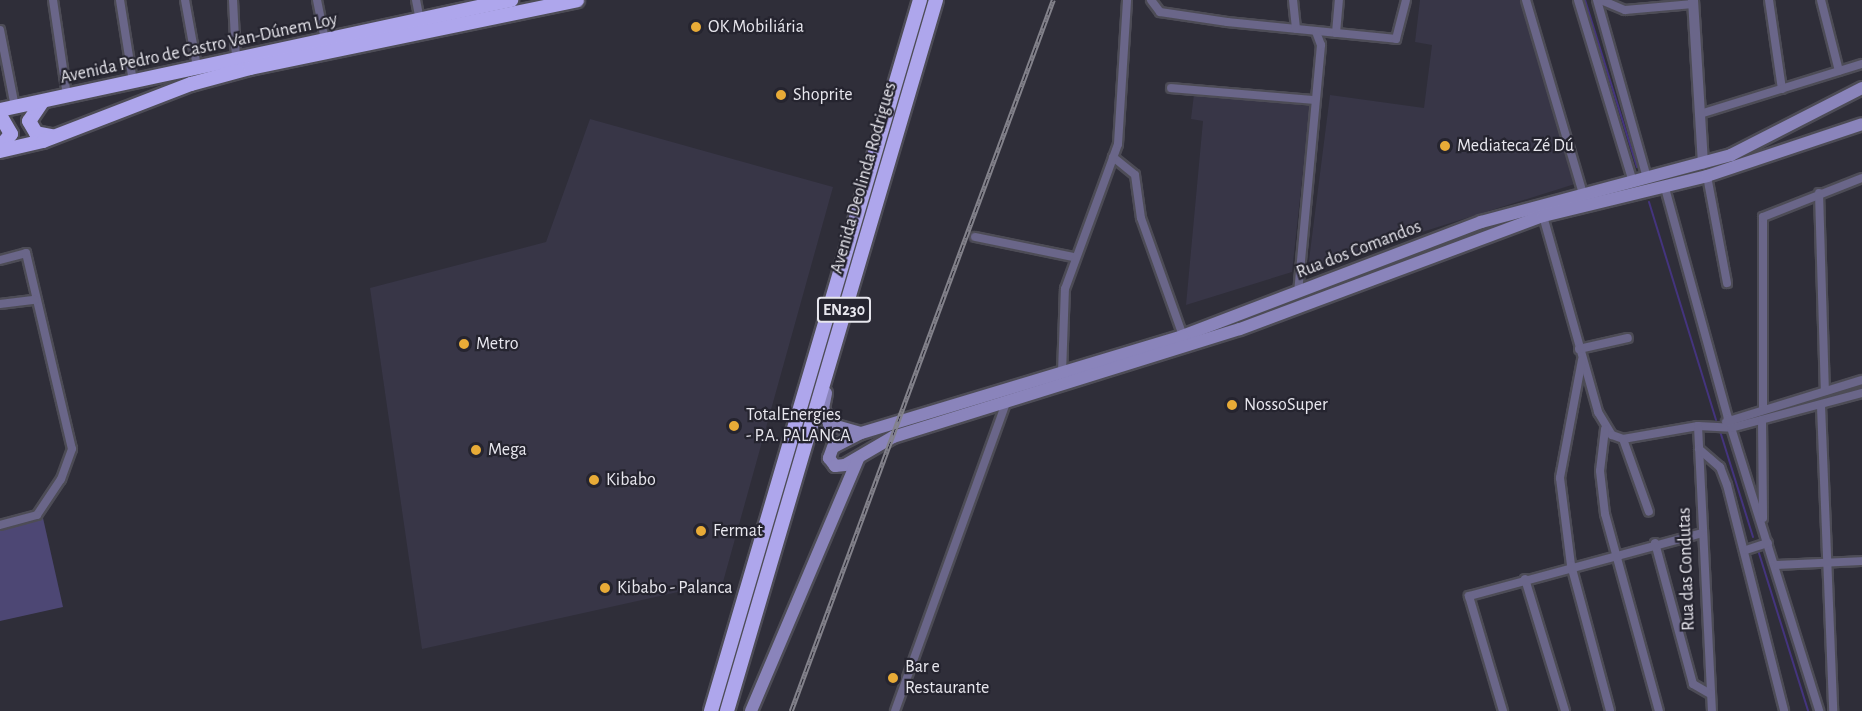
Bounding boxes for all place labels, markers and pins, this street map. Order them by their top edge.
place label: OK Mobiliária [708,16,804,38]
marker: OK Mobiliária [689,20,703,34]
place label: Shoprite [793,84,852,106]
marker: Shoprite [774,88,788,102]
place label: Mediateca Zé Dú [1457,135,1574,157]
marker: Mediateca Zé Dú [1438,139,1452,153]
place label: Metro [476,333,519,355]
marker: Metro [457,337,471,351]
place label: NossoSuper [1244,394,1328,416]
marker: NossoSuper [1225,398,1239,412]
place label: TotalEnergies - P.A. PALANCA [746,405,851,448]
marker: TotalEnergies - P.A. PALANCA [727,419,741,433]
place label: Mega [488,439,527,461]
marker: Mega [469,443,483,457]
place label: Kibabo [606,469,656,491]
marker: Kibabo [587,473,601,487]
place label: Fermat [713,520,763,542]
marker: Fermat [694,524,708,538]
place label: Kibabo - Palanca [617,577,732,599]
marker: Kibabo - Palanca [598,581,612,595]
place label: Bar e Restaurante [905,657,989,700]
marker: Bar e Restaurante [886,671,900,685]

